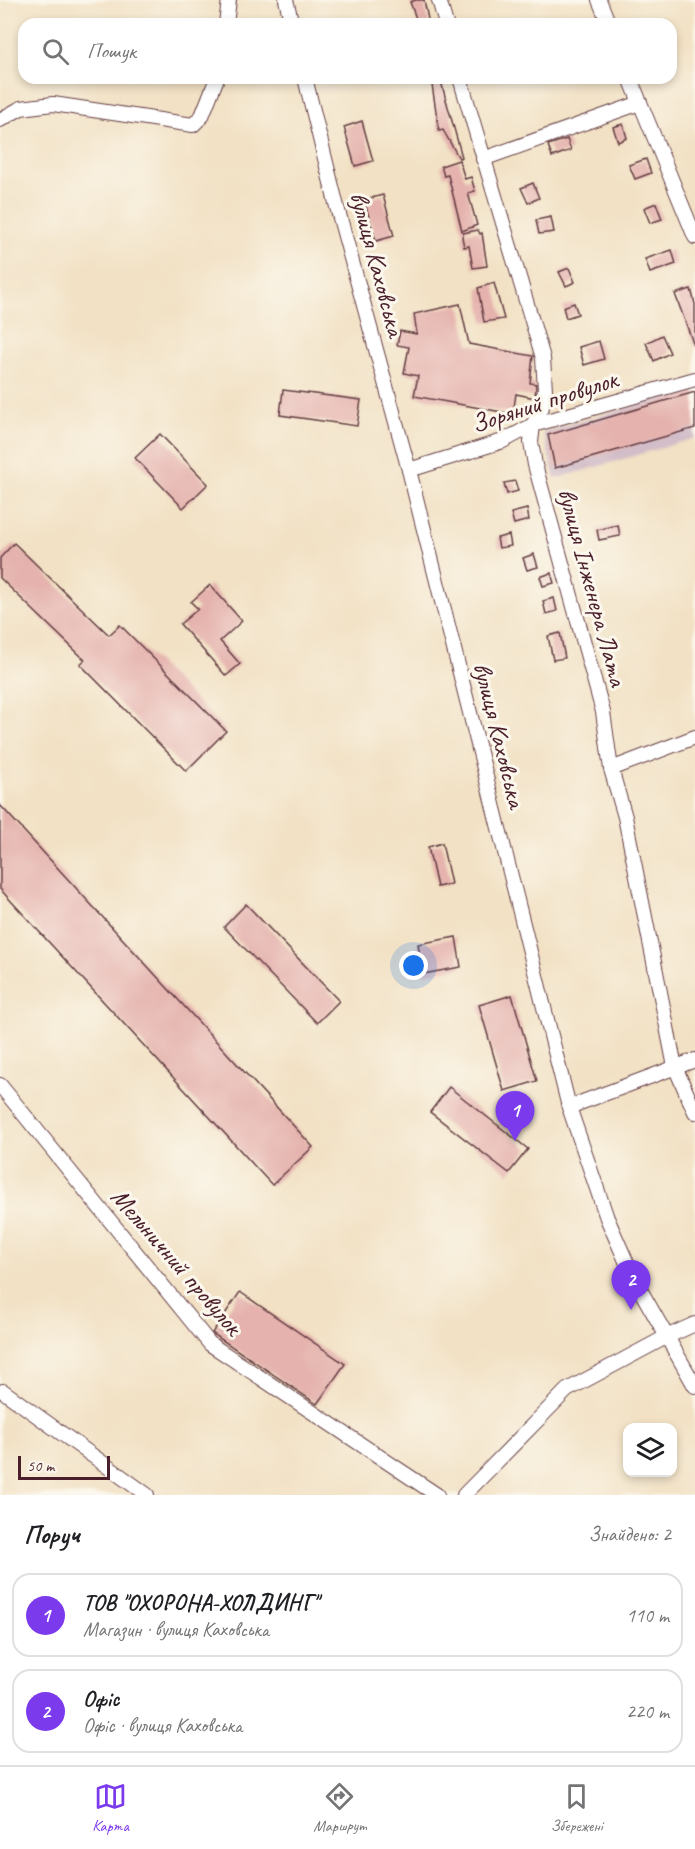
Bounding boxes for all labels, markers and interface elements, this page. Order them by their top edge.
search box [18,18,677,84]
icon: search [39,35,72,68]
text: Пошук [87,37,136,65]
street label: вулиця Каховська [342,188,413,342]
street label: Зоряний провулок [467,362,624,441]
street label: вулиця Інженера Лата [550,485,635,691]
street label: вулиця Каховська [466,659,534,813]
your location [399,951,428,980]
pin: 1 [496,1092,534,1141]
street label: Мельничний провулок [104,1181,251,1344]
pin: 2 [612,1260,650,1310]
map controls [623,1423,677,1477]
button: layers [623,1423,677,1477]
scale bar [18,1453,110,1480]
text: 50 m [27,1456,54,1476]
text: Поруч [24,1518,80,1551]
text: Знайдено: 2 [589,1522,671,1547]
text: ТОВ "ОХОРОНА-ХОЛДИНГ" [83,1589,318,1617]
text: 1 [41,1603,50,1628]
text: 110 m [626,1603,669,1628]
text: Магазин · вулиця Каховська [83,1617,269,1642]
text: Офіс [83,1685,119,1713]
text: 2 [41,1699,50,1724]
text: 220 m [626,1699,669,1724]
text: Офіс · вулиця Каховська [83,1713,242,1738]
tab: Карта [92,1780,129,1836]
tab: Маршрут [313,1780,366,1836]
tab: Збережені [551,1780,603,1836]

